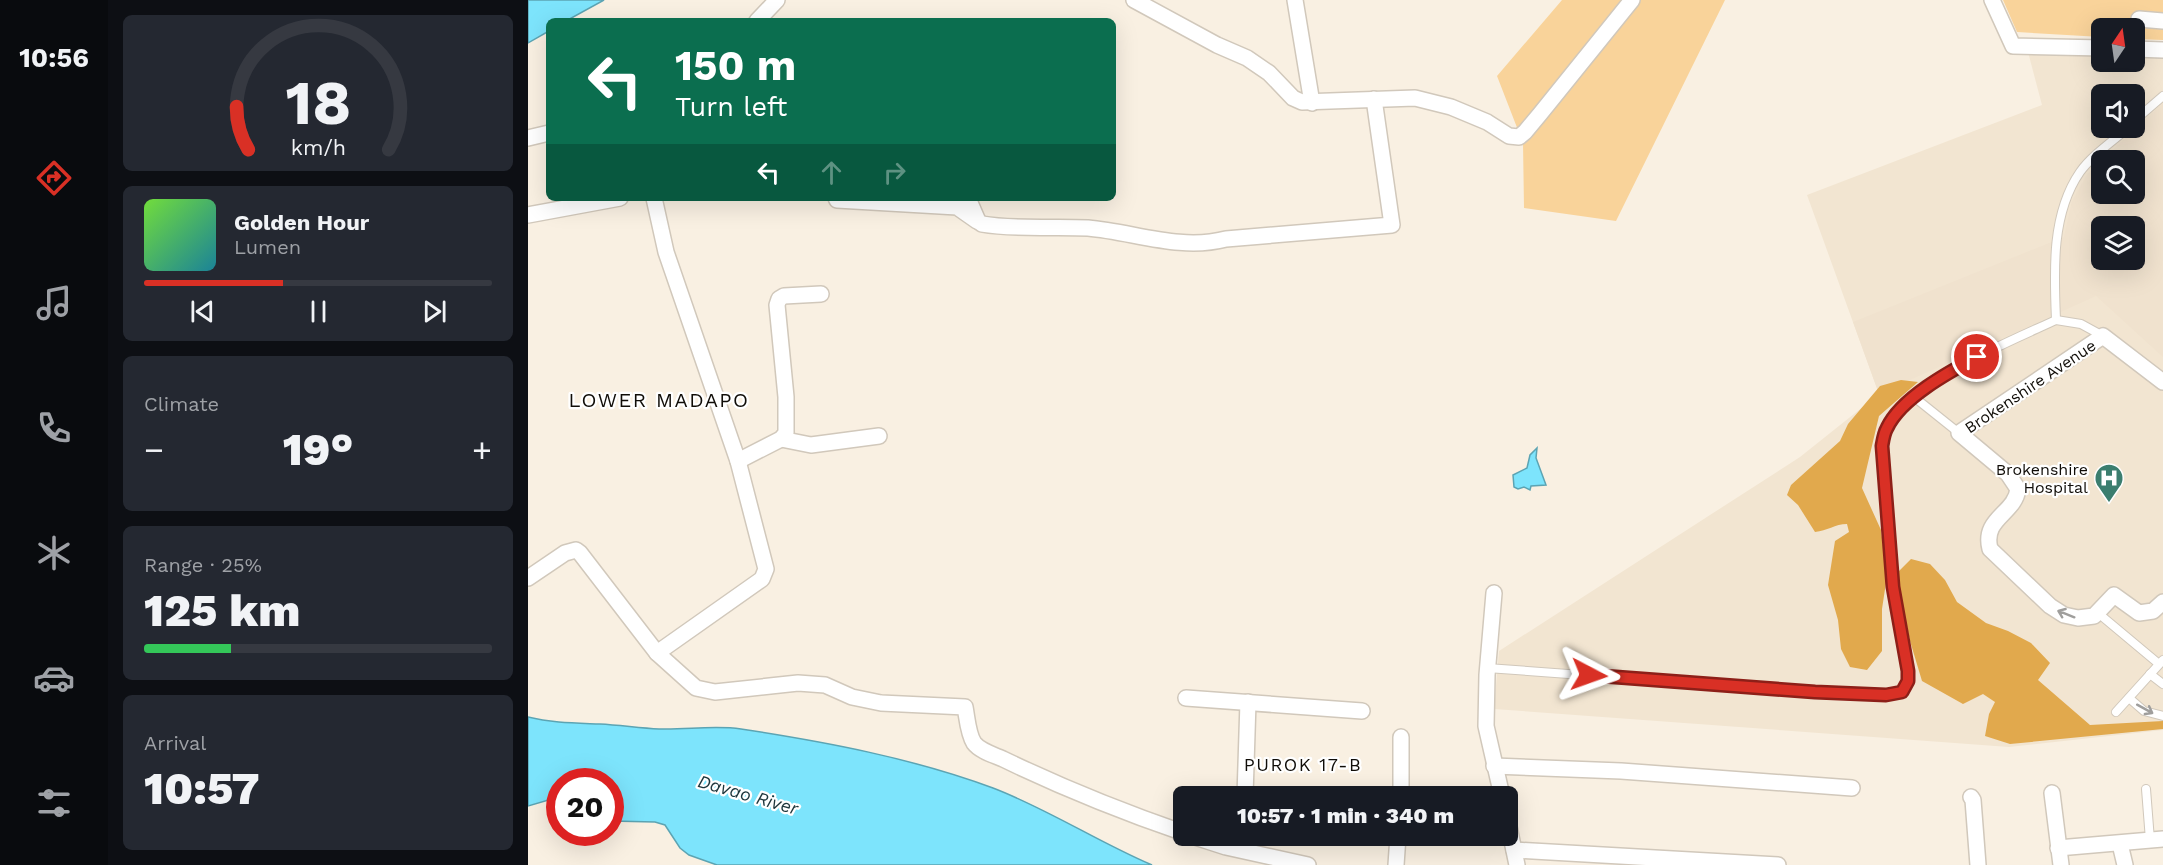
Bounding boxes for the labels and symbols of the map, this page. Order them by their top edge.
north arrow [2091,18,2145,72]
pin [1951,331,2002,382]
street label: Brokenshire Avenue [1961,336,2099,437]
district label: LOWER MADAPO [568,388,750,412]
place label: Brokenshire Hospital [1996,460,2088,497]
hospital icon: Brokenshire Hospital [2093,462,2125,504]
one-way arrow [2057,608,2075,619]
position arrow [1557,643,1621,707]
one-way arrow [2136,703,2153,715]
district label: PUROK 17-B [1244,754,1362,775]
speed limit sign: 20 [546,768,624,846]
water label: Davao River [696,770,802,819]

